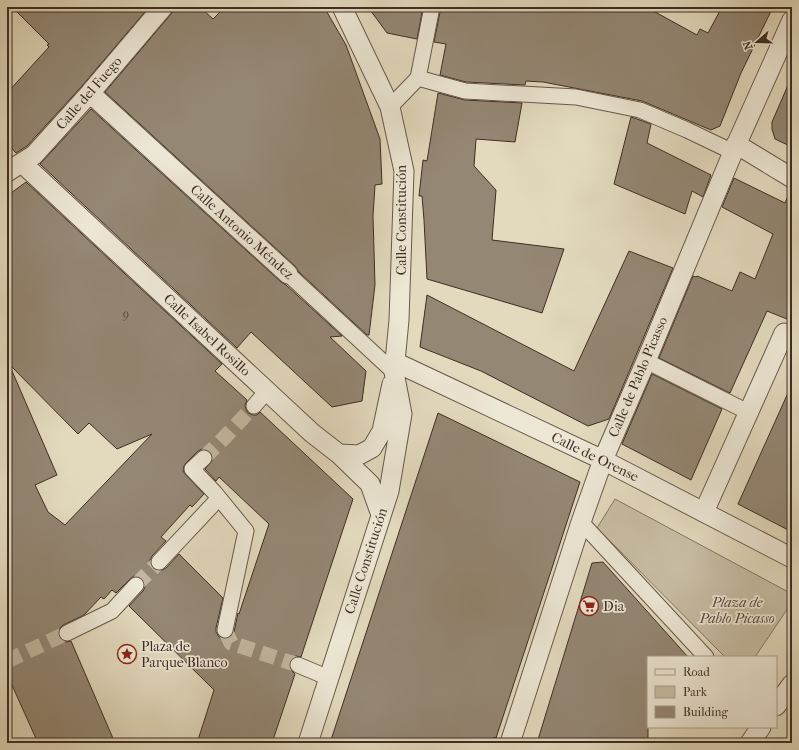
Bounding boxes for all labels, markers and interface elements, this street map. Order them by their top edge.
north arrow [737,22,777,62]
text: N [740,38,756,51]
street label: Calle del Fuego [53,53,125,133]
street label: Calle Constitución [393,165,410,275]
street label: Calle Antonio Méndez [187,181,297,283]
street label: Calle Isabel Rosillo [160,290,254,380]
house number: 9 [123,307,129,321]
street label: Calle de Pablo Picasso [605,314,671,440]
street label: Calle de Orense [549,429,642,486]
street label: Calle Constitución [341,506,391,616]
park label: Plaza de Pablo Picasso [698,594,775,627]
supermarket icon: Dia [578,595,600,617]
place label: Dia [603,598,625,615]
place label: Plaza de Parque Blanco [141,638,228,671]
place icon: Plaza de Parque Blanco [116,643,138,665]
legend [647,656,777,728]
text: Road [683,665,710,679]
text: Park [683,685,708,699]
text: Building [683,705,728,719]

